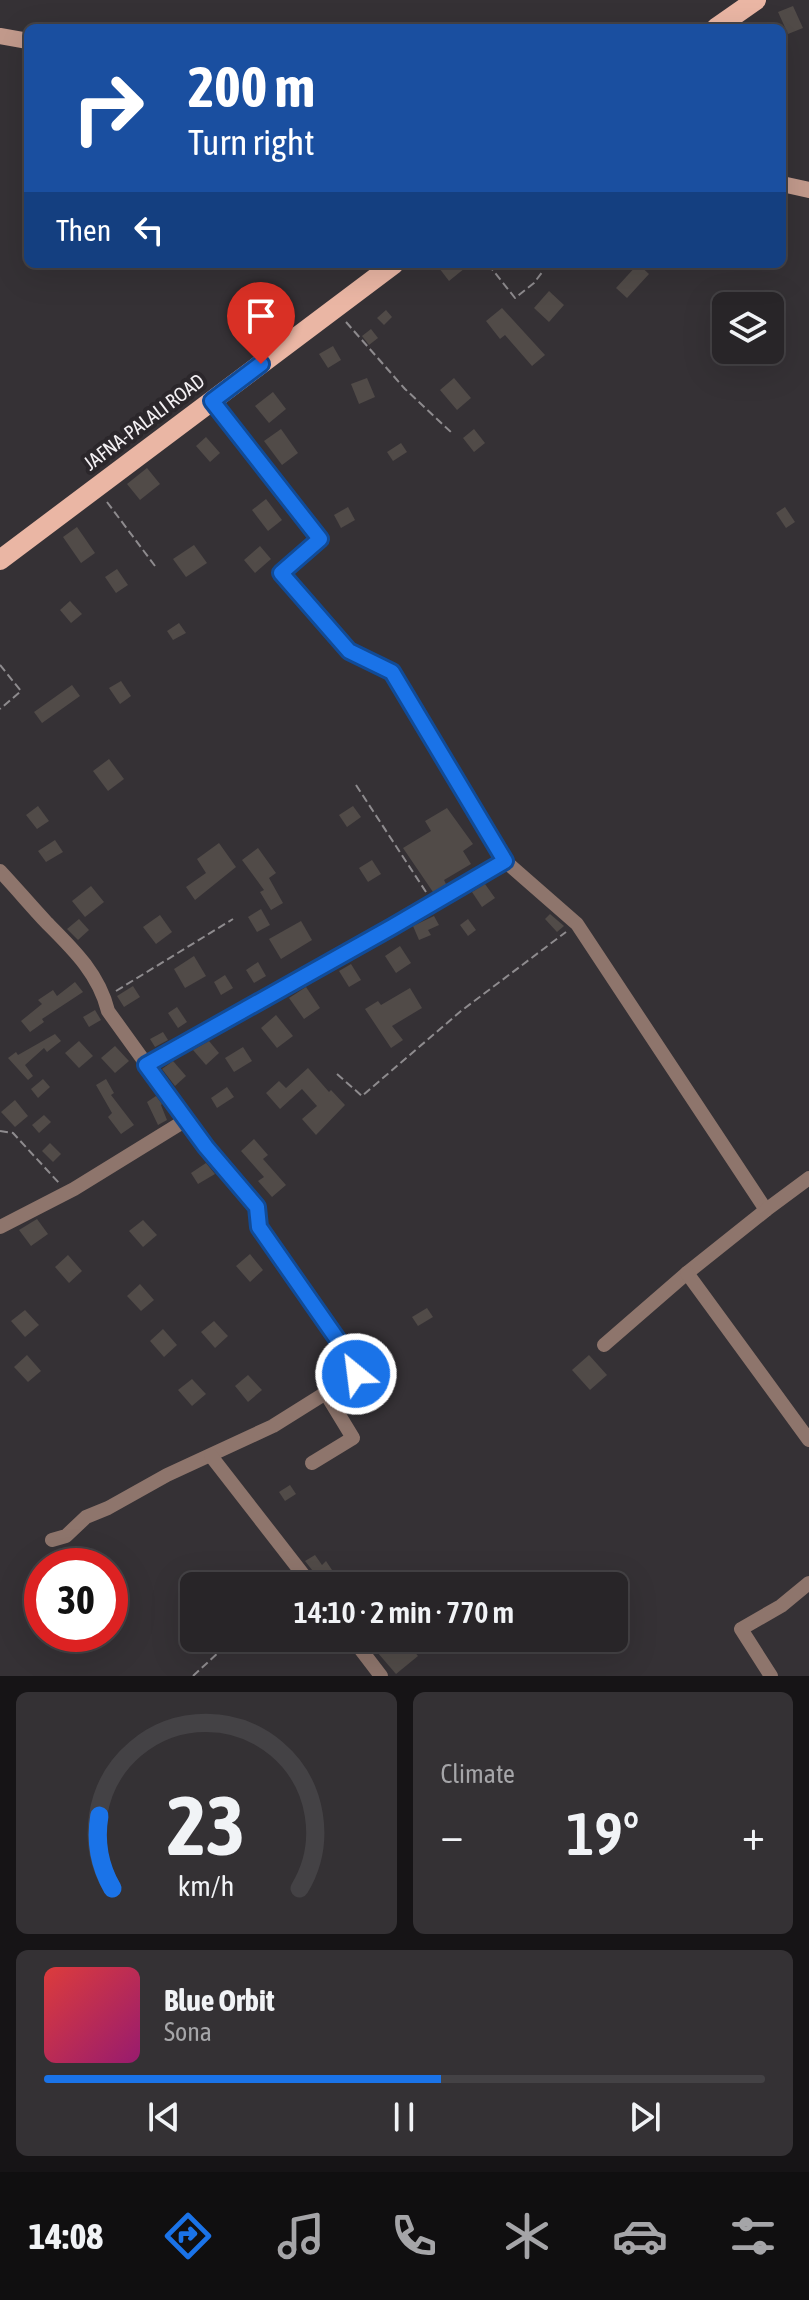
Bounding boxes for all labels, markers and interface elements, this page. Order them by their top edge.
text: 200 m [188,55,315,119]
icon: right [56,56,160,160]
text: Turn right [188,121,315,163]
icon: left [127,208,171,252]
text: Then [56,213,111,247]
pin [227,282,295,364]
map controls [712,292,784,364]
button: layers [712,292,784,364]
icon: arrive [239,294,283,338]
street label: JAFNA-PALALI ROAD [79,369,209,474]
position arrow [314,1332,398,1416]
speed limit sign: 30 [24,1548,128,1652]
text: 14:10 · 2 min · 770 m [294,1595,514,1629]
text: Climate [441,1759,515,1789]
text: 23 [167,1777,245,1873]
text: 19° [566,1799,639,1868]
text: − [441,1809,463,1859]
text: + [742,1809,765,1859]
text: km/h [178,1869,235,1902]
text: Blue Orbit [164,1983,275,2017]
text: Sona [164,2017,212,2047]
icon: previous [142,2095,186,2139]
icon: pause [382,2095,426,2139]
icon: next [623,2095,667,2139]
icon: directions [160,2208,216,2264]
icon: music [273,2208,329,2264]
icon: phone [386,2208,442,2264]
icon: climate [499,2208,555,2264]
icon: car [612,2208,668,2264]
icon: filters [725,2208,781,2264]
text: 14:08 [28,2215,103,2257]

